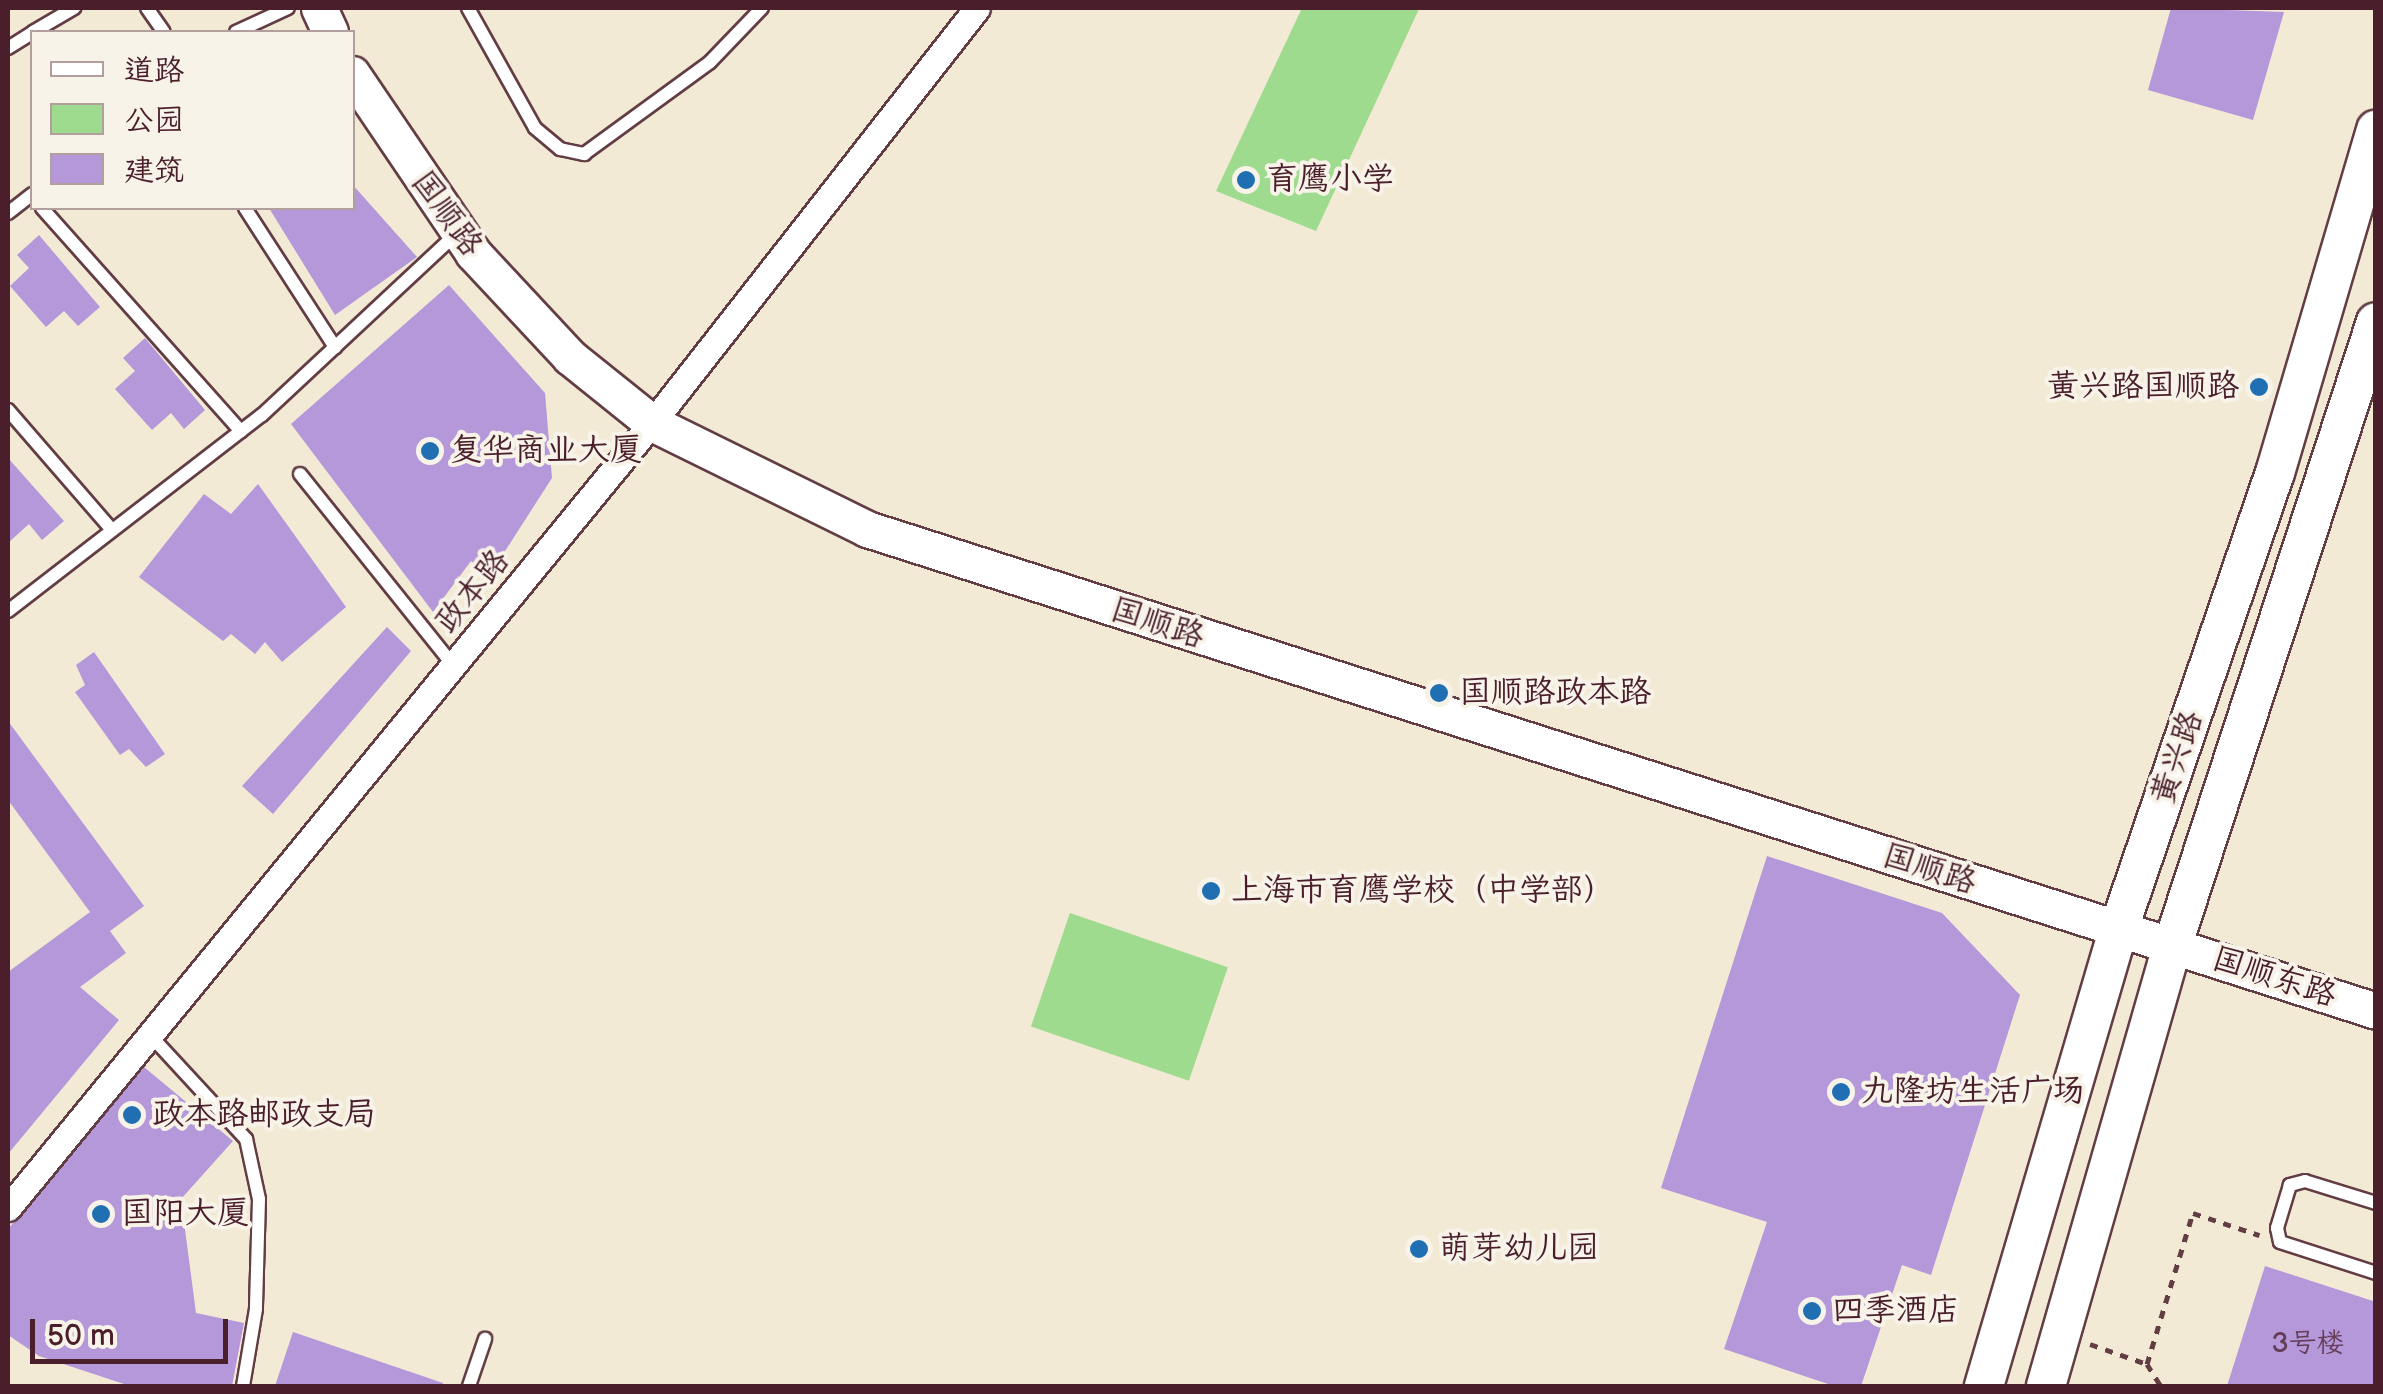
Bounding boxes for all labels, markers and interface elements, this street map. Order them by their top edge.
legend [30,30,355,210]
text: 道路 [124,53,184,89]
text: 公园 [124,103,184,139]
text: 建筑 [124,153,184,189]
place label: 育鹰小学 [1266,161,1394,199]
street label: 国顺路 [402,164,490,264]
marker: 育鹰小学 [1235,169,1257,191]
place label: 黄兴路国顺路 [2047,368,2239,406]
marker: 黄兴路国顺路 [2248,376,2270,398]
place label: 复华商业大厦 [450,432,642,470]
marker: 复华商业大厦 [419,440,441,462]
street label: 政本路 [428,543,518,641]
street label: 国顺路 [1105,591,1209,657]
place label: 国顺路政本路 [1459,674,1651,712]
marker: 国顺路政本路 [1428,682,1450,704]
street label: 黄兴路 [2144,706,2212,810]
street label: 国顺路 [1877,837,1981,903]
place label: 上海市育鹰学校（中学部） [1231,872,1615,910]
marker: 上海市育鹰学校（中学部） [1200,880,1222,902]
street label: 国顺东路 [2207,940,2341,1016]
place label: 九隆坊生活广场 [1861,1073,2085,1111]
marker: 九隆坊生活广场 [1830,1081,1852,1103]
place label: 政本路邮政支局 [152,1096,376,1134]
marker: 政本路邮政支局 [121,1104,143,1126]
place label: 国阳大厦 [121,1195,249,1233]
marker: 国阳大厦 [90,1203,112,1225]
place label: 萌芽幼儿园 [1439,1230,1599,1268]
marker: 萌芽幼儿园 [1408,1238,1430,1260]
place label: 四季酒店 [1832,1292,1960,1330]
scale bar [35,1299,232,1361]
marker: 四季酒店 [1801,1300,1823,1322]
text: 50 m [47,1318,115,1354]
house number: 3号楼 [2271,1327,2345,1361]

